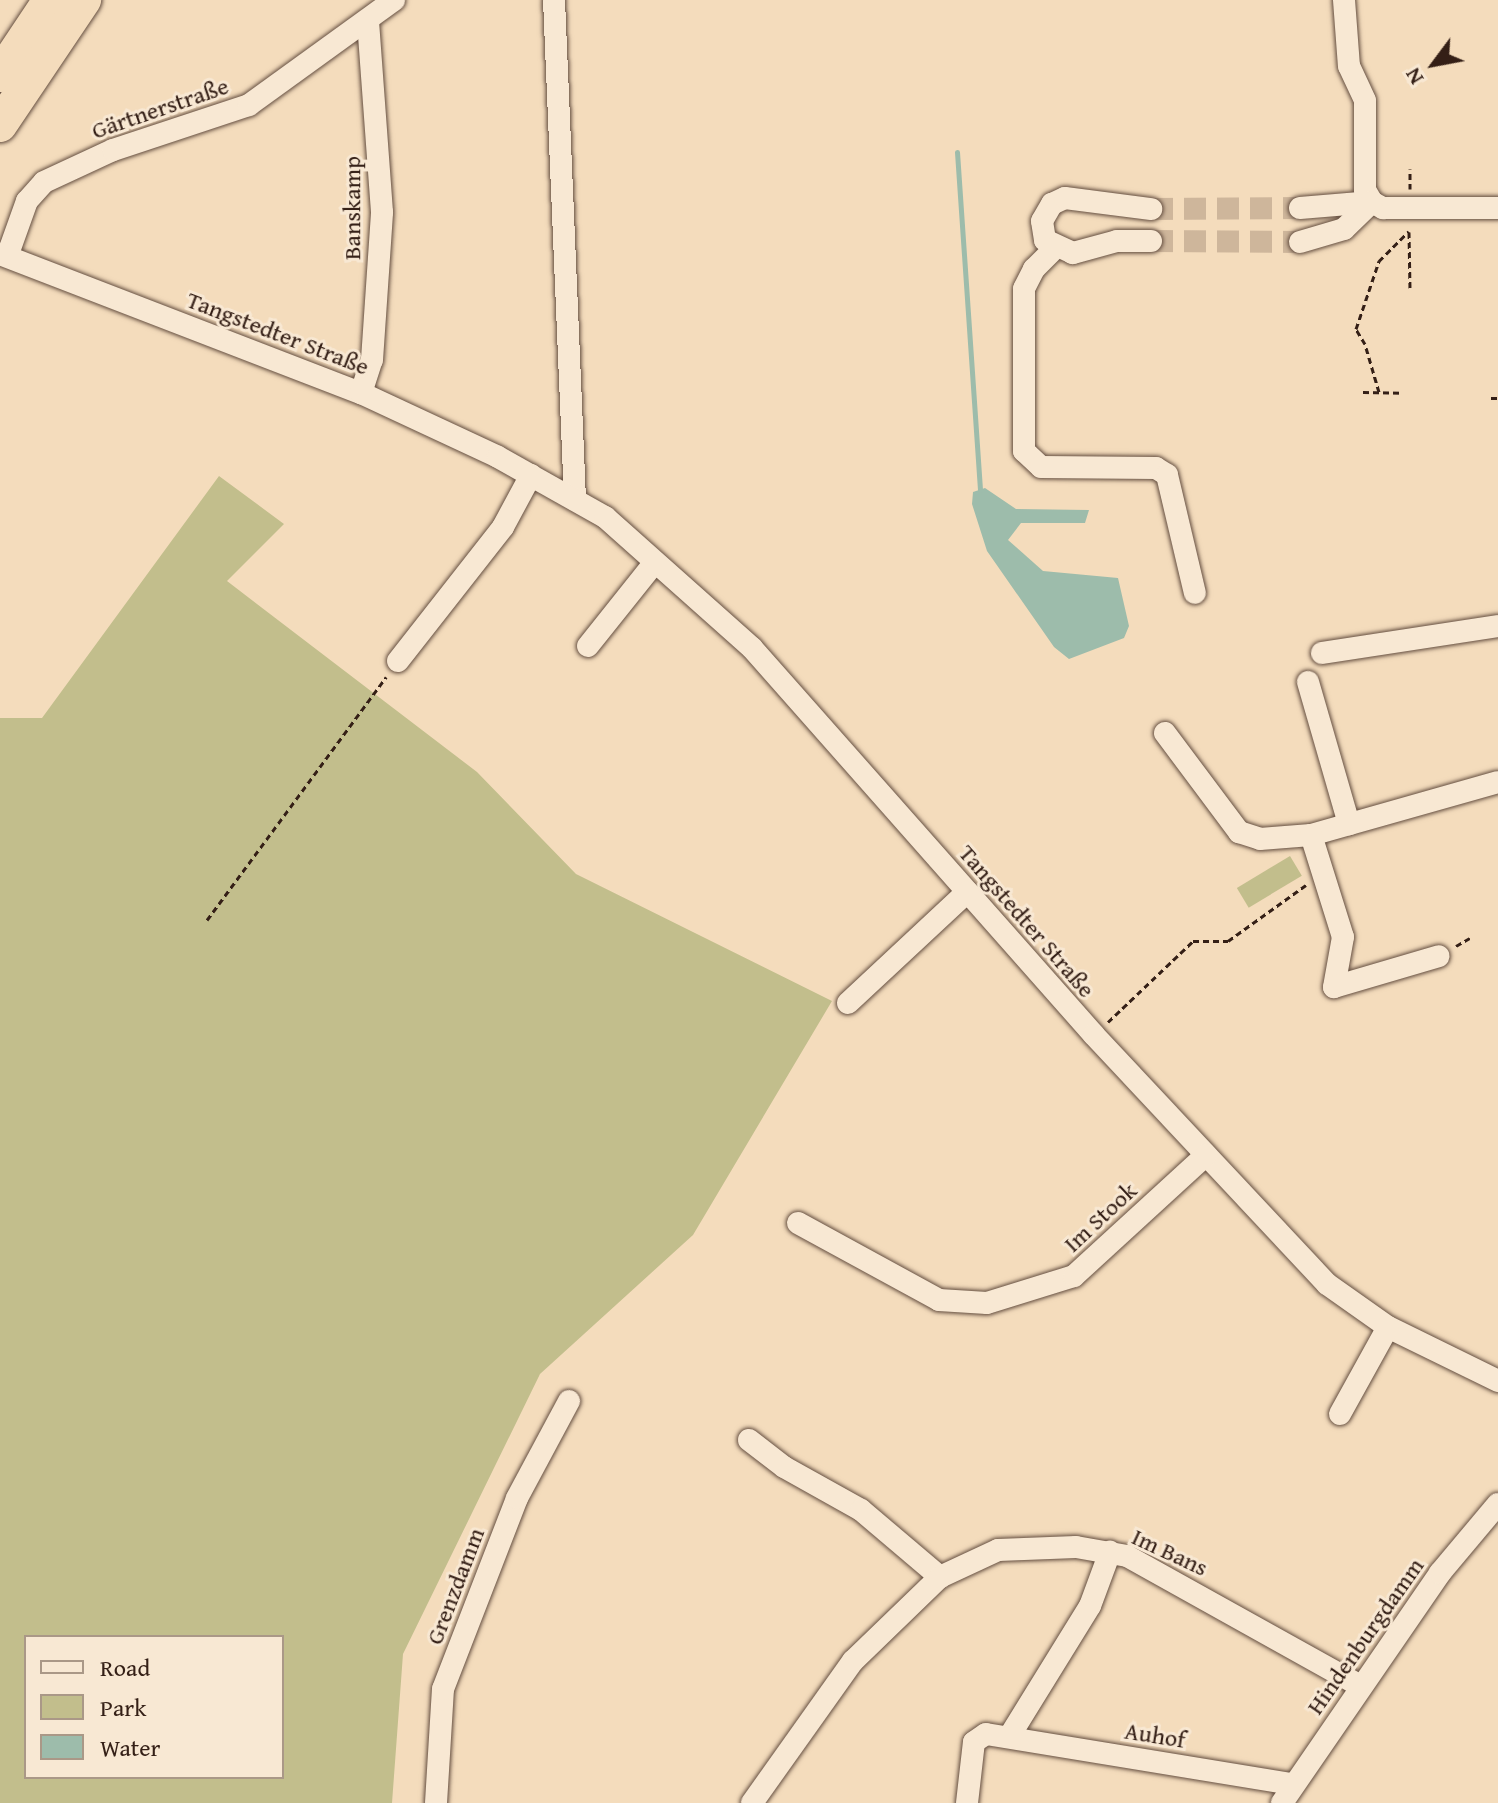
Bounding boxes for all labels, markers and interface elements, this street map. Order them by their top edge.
north arrow [1394,24,1474,104]
text: N [1396,62,1431,91]
street label: Gärtnerstraße [88,71,232,145]
street label: Banskamp [338,156,366,260]
street label: Tangstedter Straße [183,285,373,381]
street label: Tangstedter Straße [953,839,1101,1003]
street label: Im Stook [1058,1176,1142,1258]
street label: Im Bans [1128,1522,1212,1582]
street label: Grenzdamm [420,1524,490,1648]
street label: Hindenburgdamm [1300,1552,1430,1720]
legend [24,1635,284,1779]
text: Road [100,1650,150,1685]
text: Park [100,1690,146,1725]
street label: Auhof [1123,1716,1187,1754]
text: Water [100,1730,160,1765]

